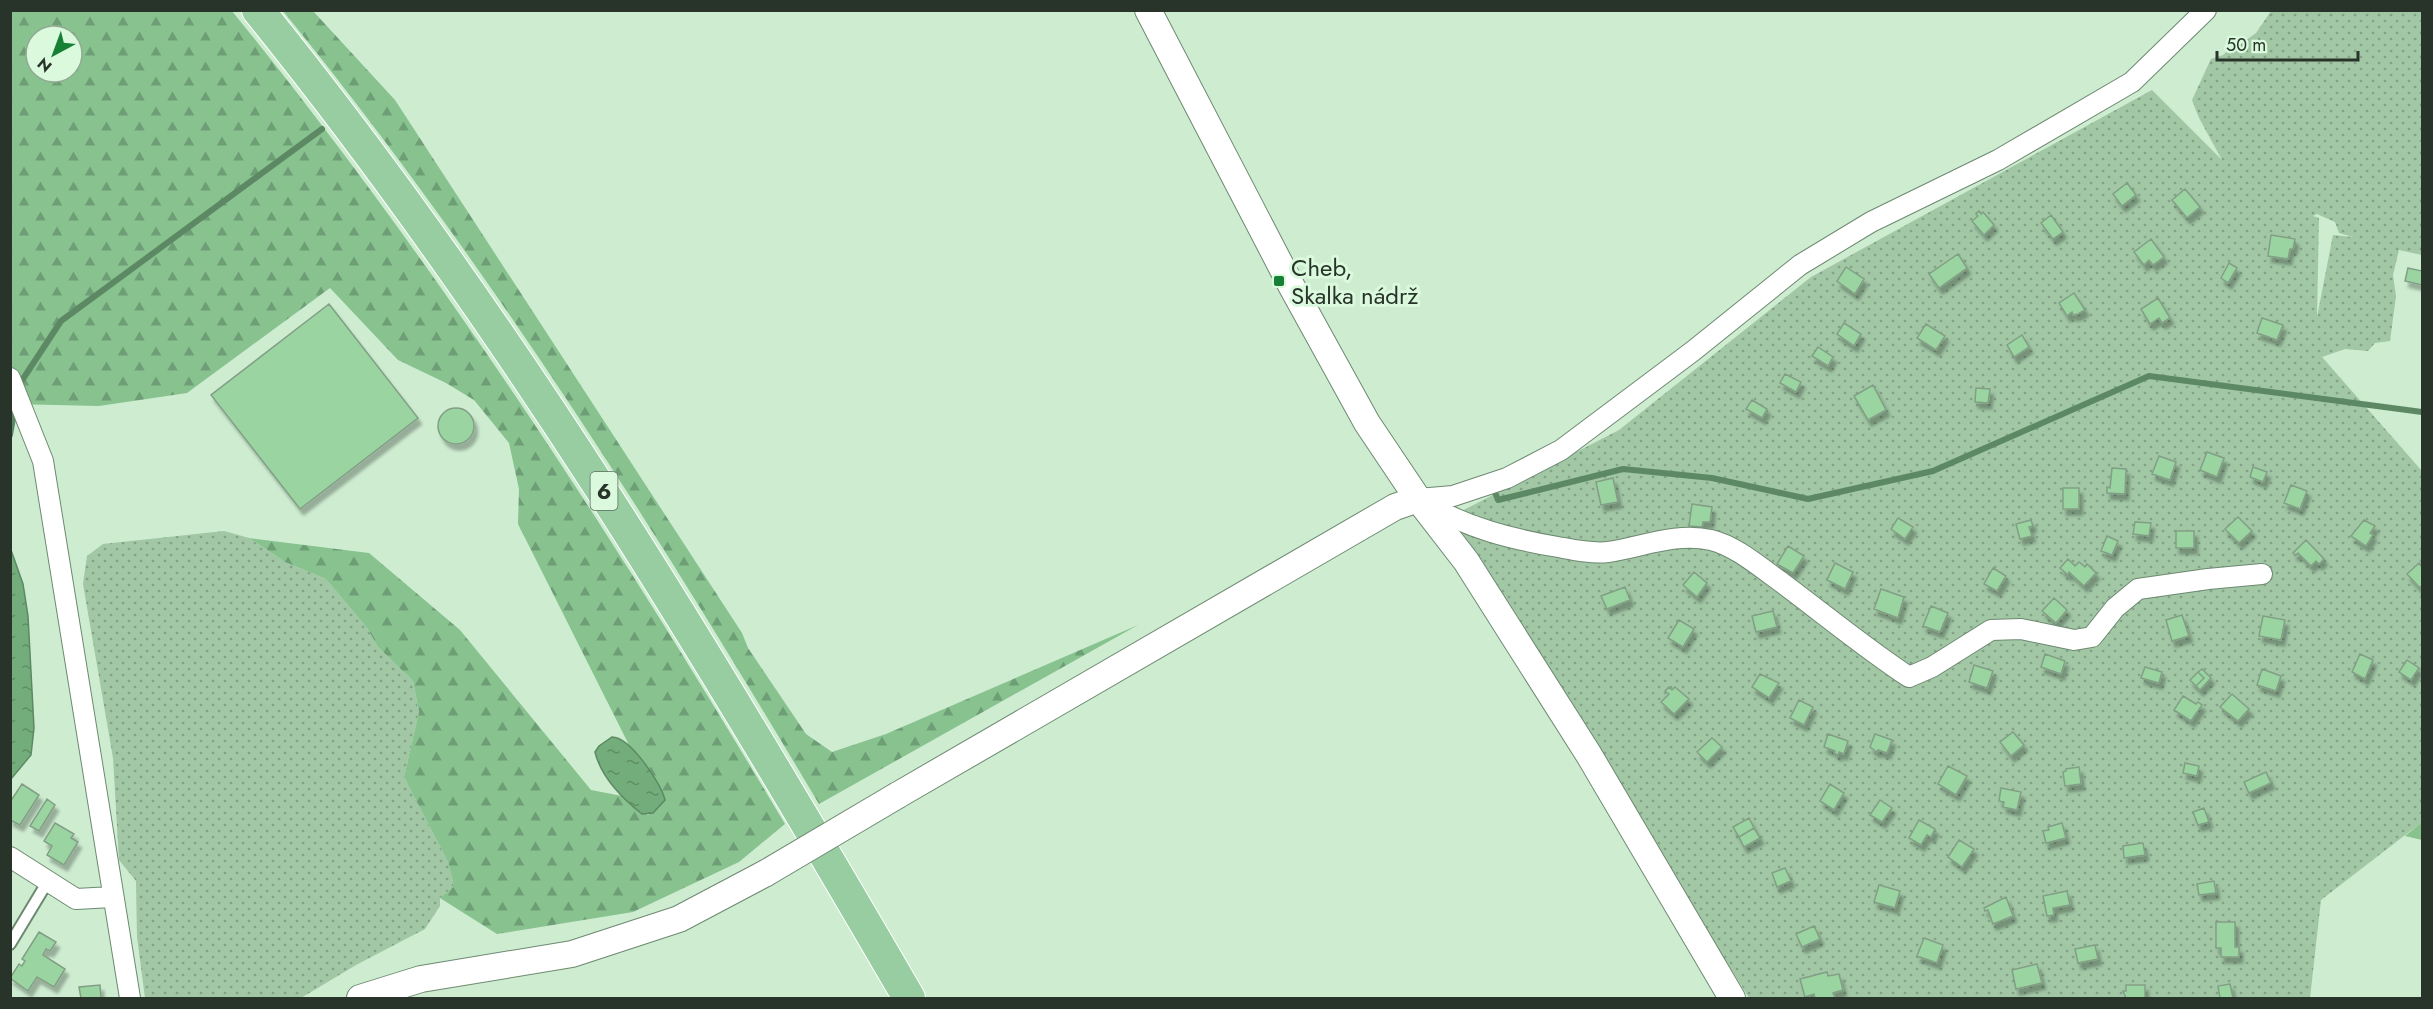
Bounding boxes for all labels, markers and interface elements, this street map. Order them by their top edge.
north arrow [24,24,84,84]
scale bar [2217,24,2358,62]
text: 50 m [2226,32,2266,58]
text: N [32,52,57,78]
place label: Cheb, Skalka nádrž [1291,250,1418,313]
marker: Cheb, Skalka nádrž [1272,274,1286,288]
road number: 6 [590,472,618,510]

